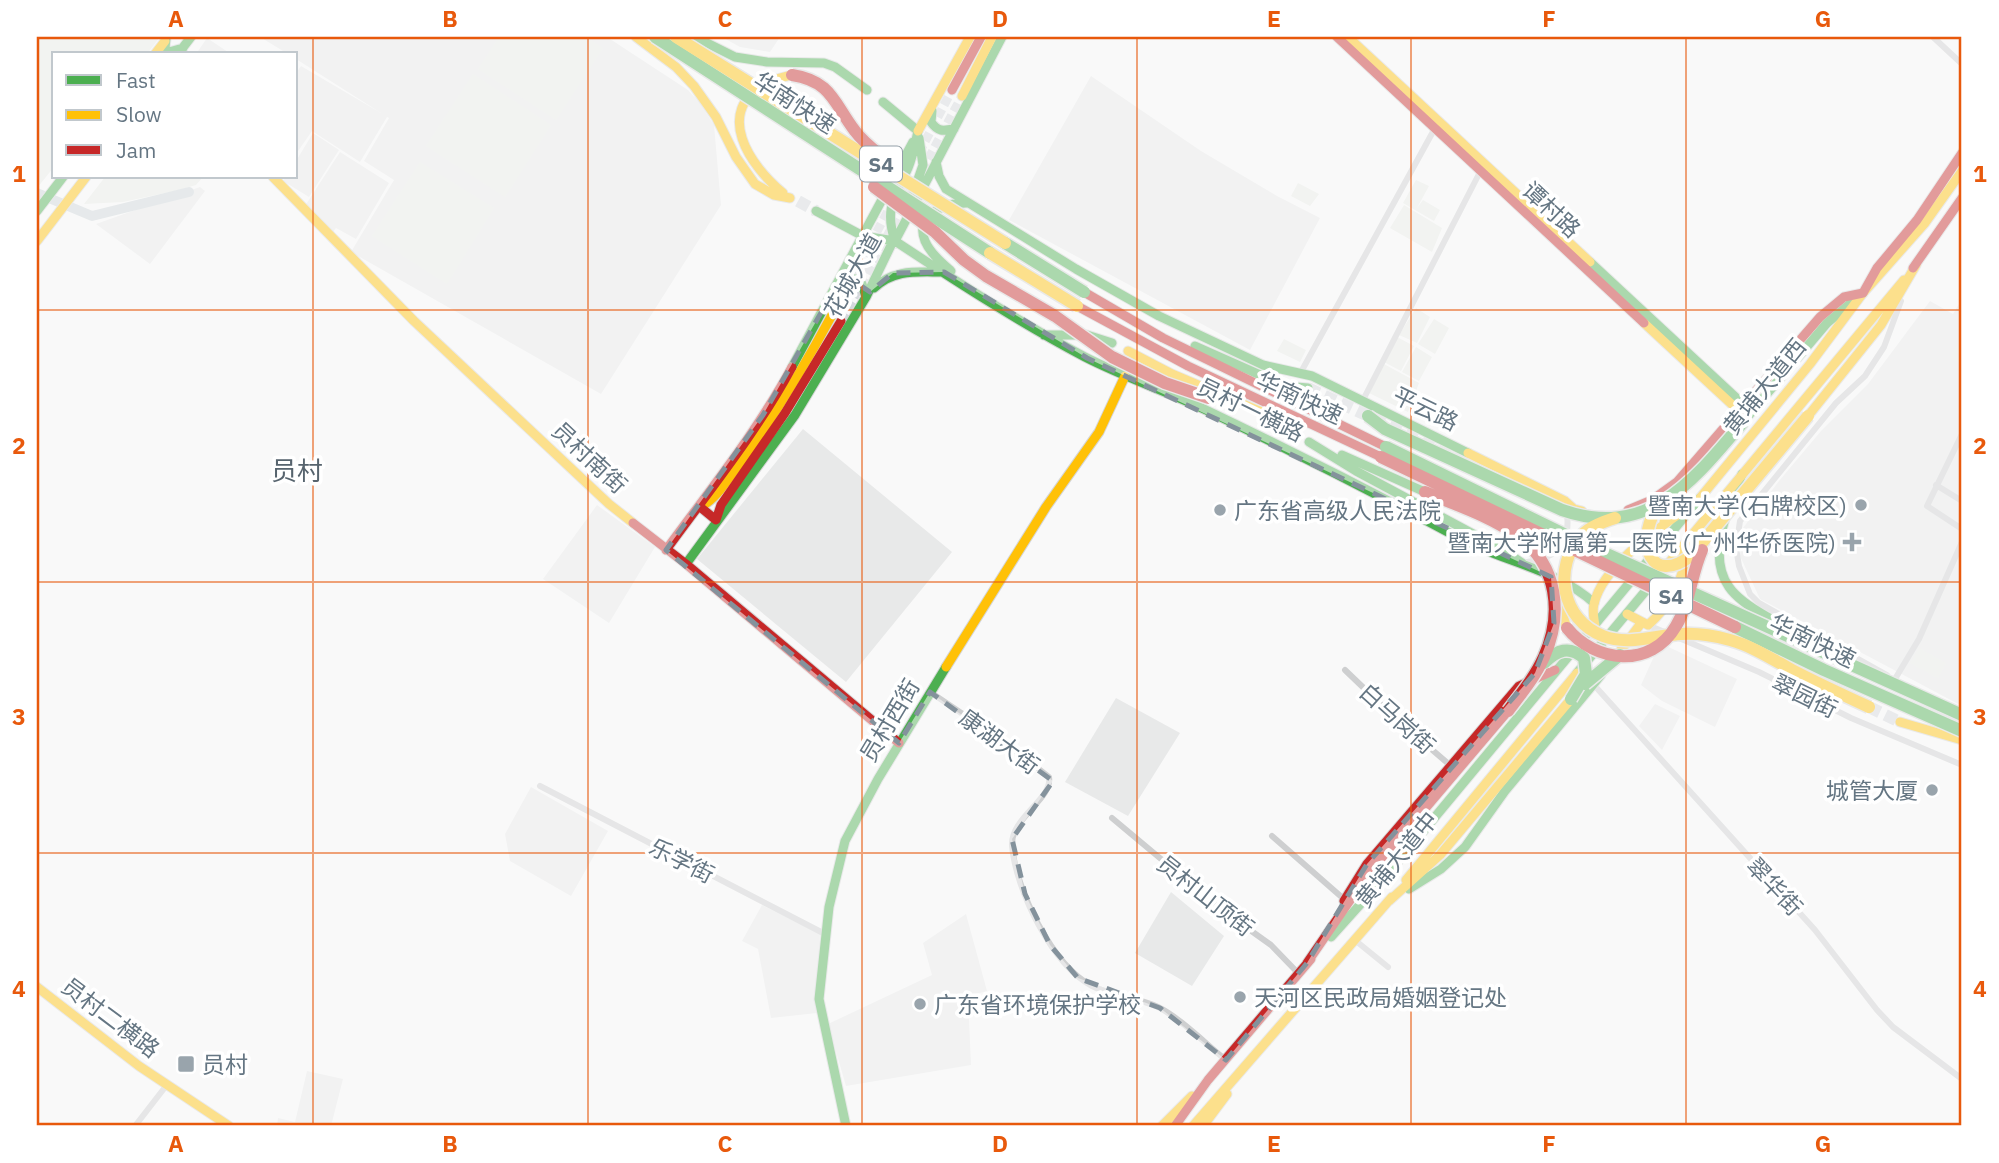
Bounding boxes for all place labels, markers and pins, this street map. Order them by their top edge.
place label: 暨南大学(石牌校区) [1648,490,1847,520]
place label: 广东省高级人民法院 [1234,495,1441,525]
marker: 暨南大学(石牌校区) [1853,497,1869,513]
marker: 广东省高级人民法院 [1212,502,1228,518]
place label: 暨南大学附属第一医院 (广州华侨医院) [1447,527,1836,557]
marker: 暨南大学附属第一医院 (广州华侨医院) [1842,532,1862,552]
place label: 城管大厦 [1826,775,1918,805]
marker: 城管大厦 [1924,782,1940,798]
place label: 天河区民政局婚姻登记处 [1254,982,1507,1012]
place label: 广东省环境保护学校 [934,989,1141,1019]
marker: 天河区民政局婚姻登记处 [1232,989,1248,1005]
marker: 广东省环境保护学校 [912,996,928,1012]
place label: 员村 [202,1049,248,1079]
marker: 员村 [176,1054,196,1074]

